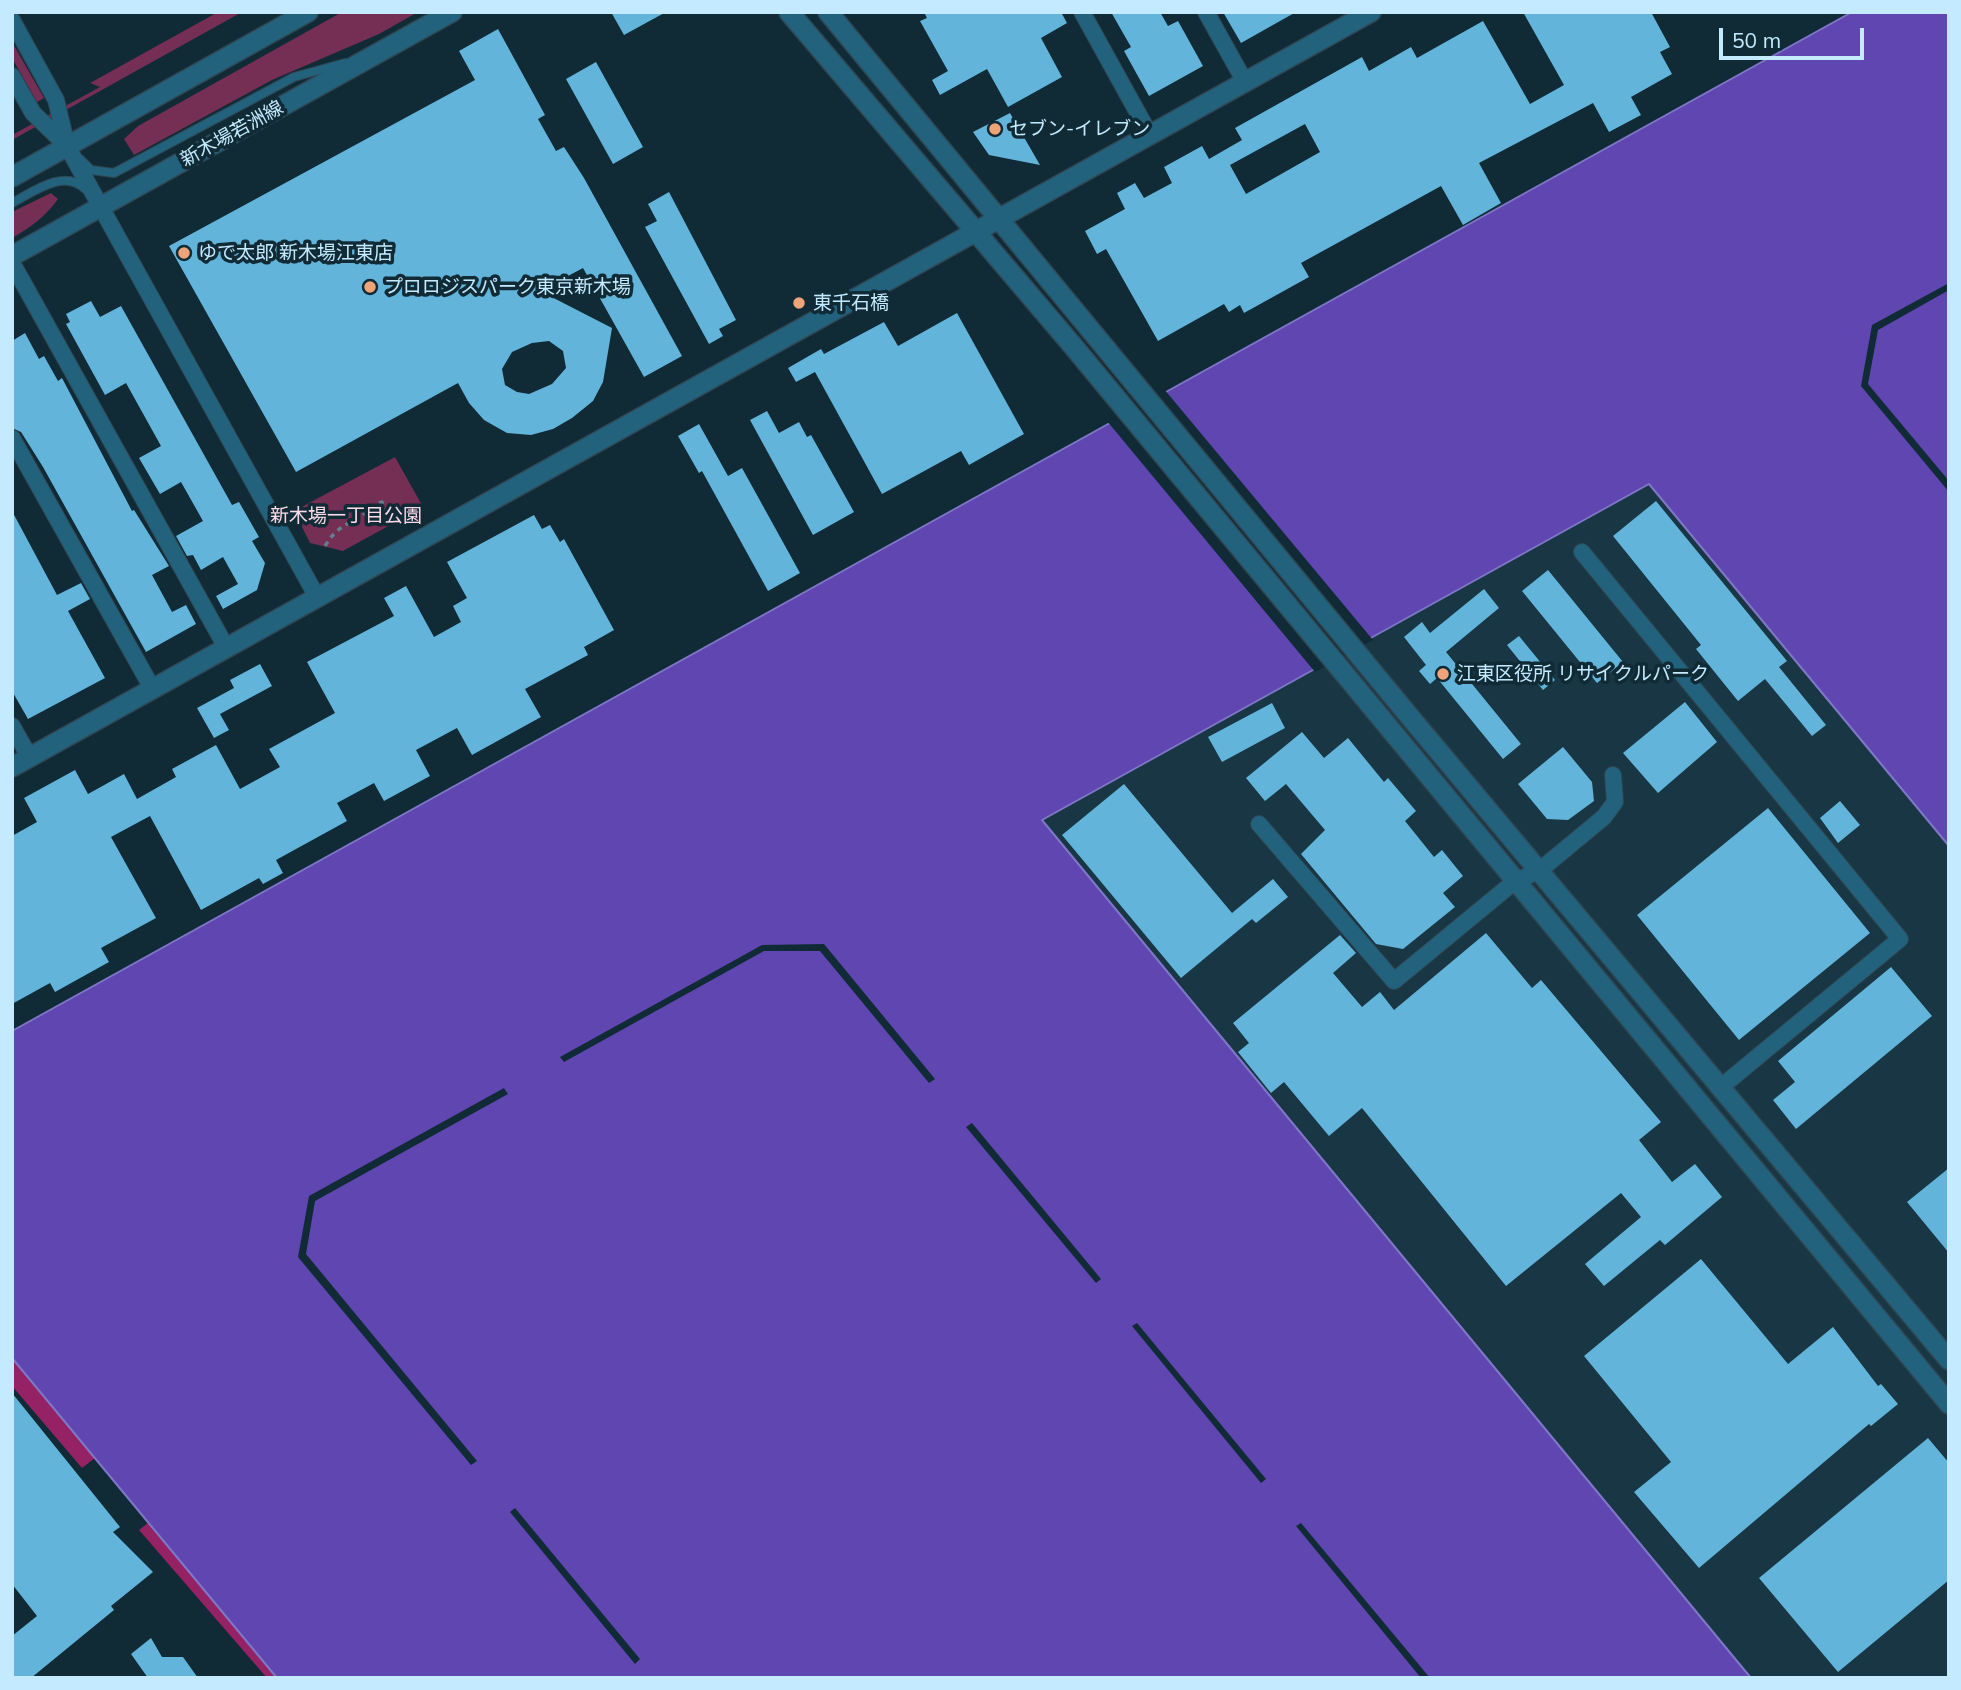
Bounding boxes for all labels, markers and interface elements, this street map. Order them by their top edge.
scale bar [1723,14,1868,58]
text: 50 m [1732,27,1781,53]
street label: 新木場若洲線 [177,96,287,172]
place label: セブン-イレブン [1009,118,1150,140]
marker: セブン-イレブン [987,121,1003,137]
place label: ゆで太郎 新木場江東店 [198,242,393,264]
marker: ゆで太郎 新木場江東店 [176,245,192,261]
place label: プロロジスパーク東京新木場 [384,276,631,298]
marker: プロロジスパーク東京新木場 [362,279,378,295]
place label: 東千石橋 [813,292,889,314]
marker: 東千石橋 [791,295,807,311]
park label: 新木場一丁目公園 [270,505,422,527]
place label: 江東区役所 リサイクルパーク [1457,663,1709,685]
marker: 江東区役所 リサイクルパーク [1435,666,1451,682]

